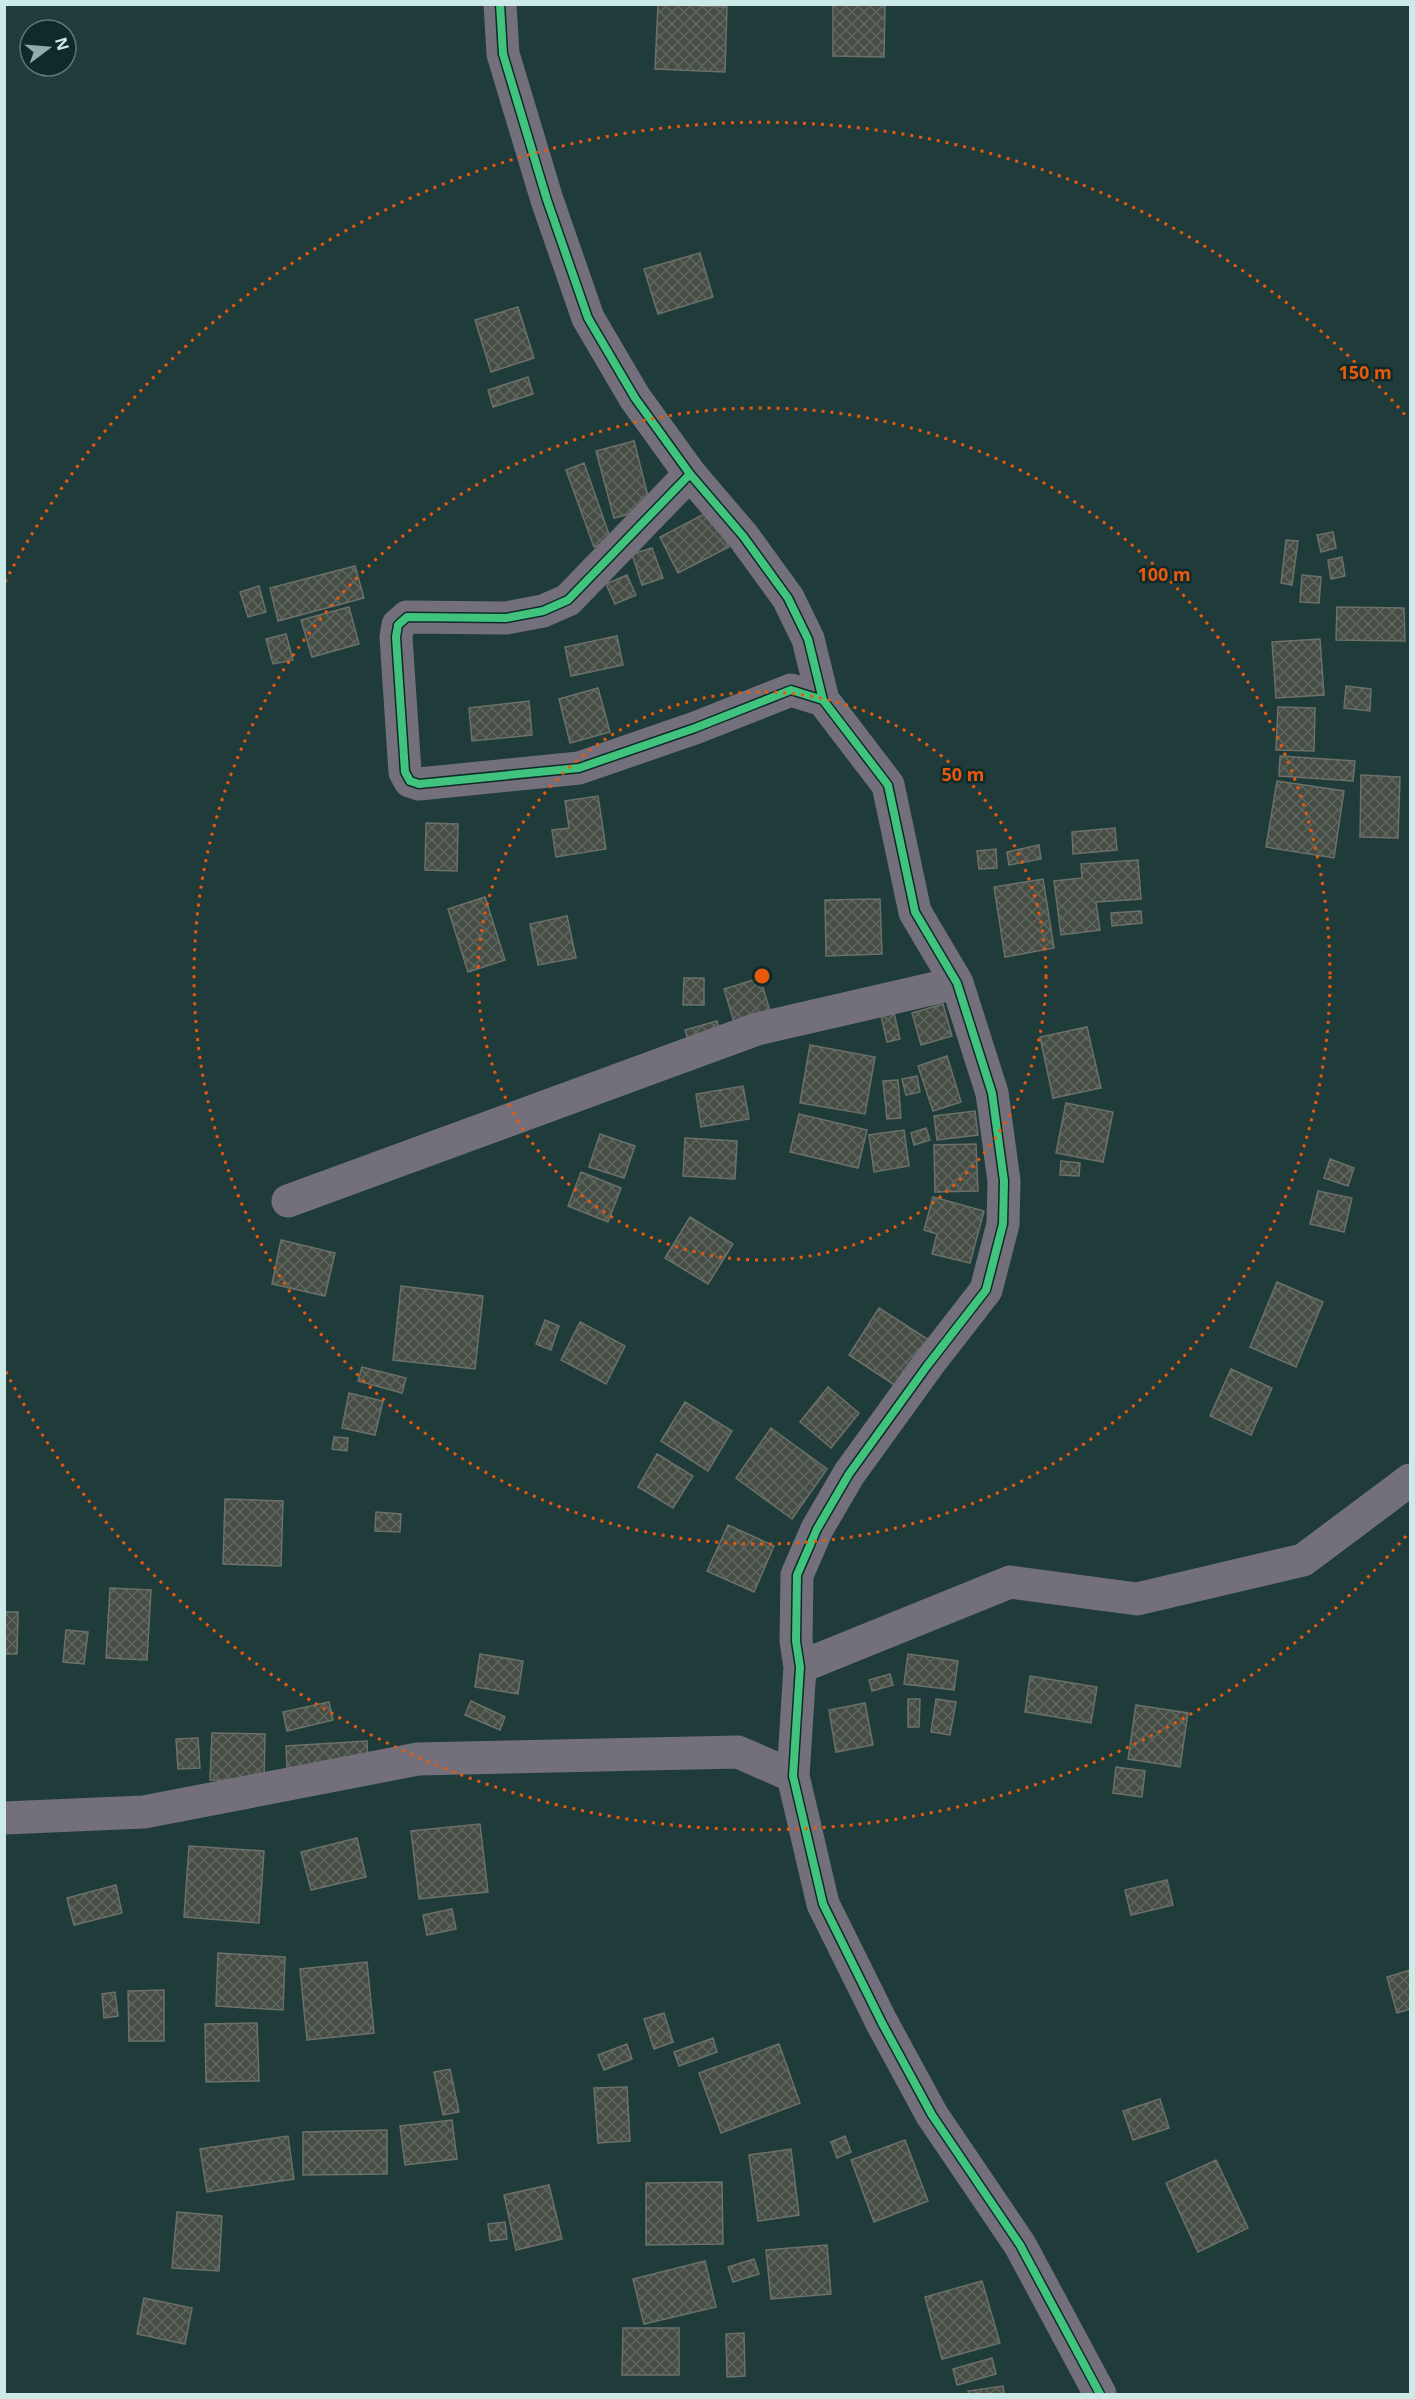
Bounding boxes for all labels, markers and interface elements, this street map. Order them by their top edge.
north arrow [18,18,78,78]
text: N [50,35,75,53]
text: 150 m [1338,360,1392,384]
text: 100 m [1137,562,1191,586]
text: 50 m [942,762,984,786]
centre of rings [752,966,772,986]

